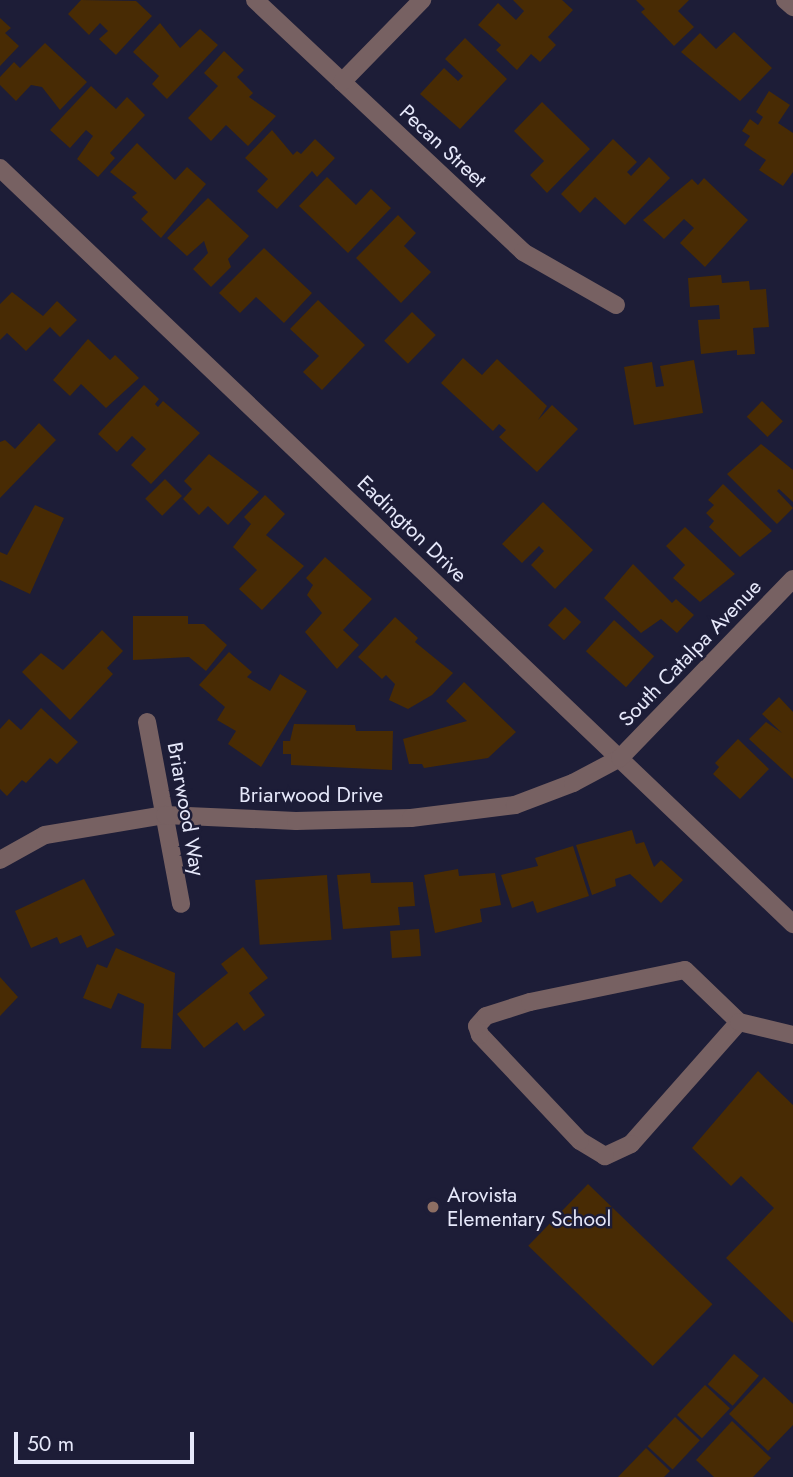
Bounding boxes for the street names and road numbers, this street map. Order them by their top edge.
street label: Pecan Street [394,100,492,192]
street label: Eadington Drive [352,470,472,588]
street label: South Catalpa Avenue [613,574,767,732]
street label: Briarwood Way [162,740,210,878]
street label: Briarwood Drive [239,782,383,808]

